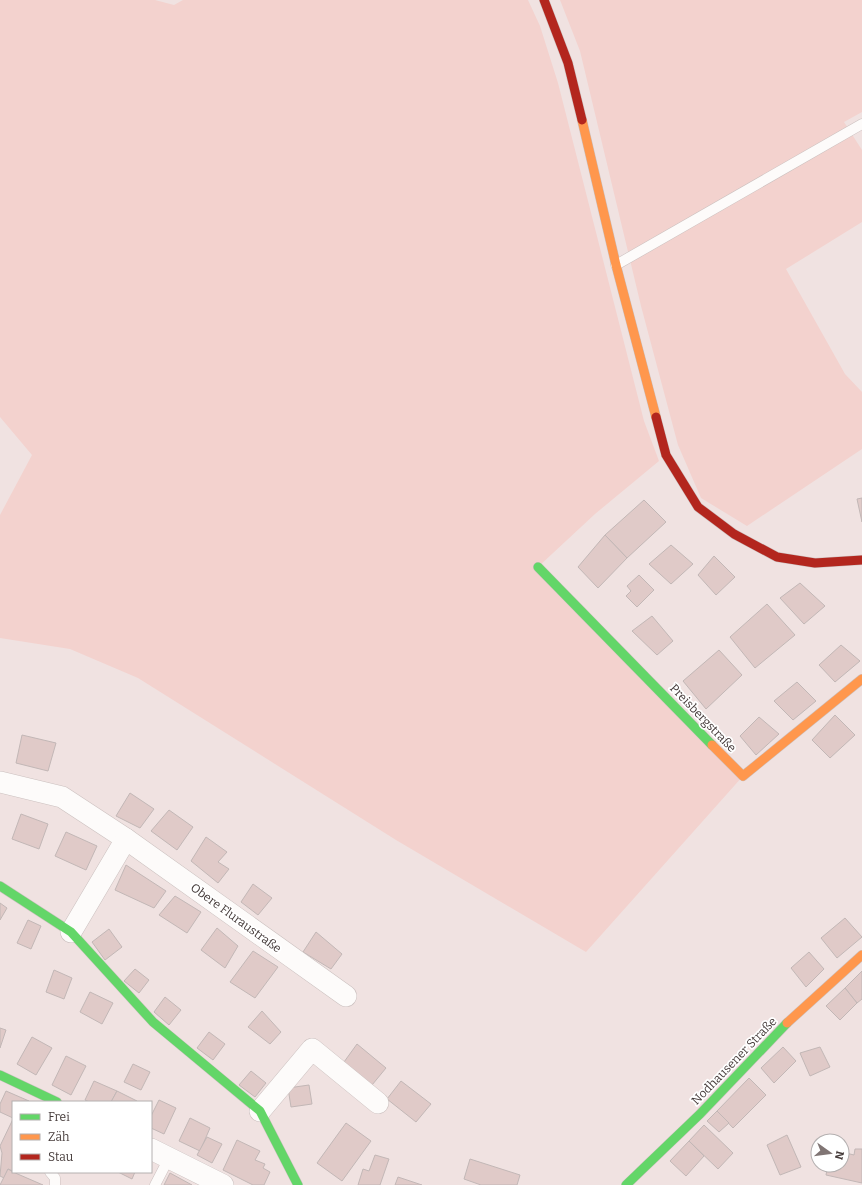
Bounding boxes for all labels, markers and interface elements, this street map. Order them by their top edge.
street label: Preisbergstraße [667,681,739,755]
street label: Obere Fluraustraße [188,880,284,956]
street label: Nodhausener Straße [689,1014,779,1108]
legend [12,1101,152,1173]
text: Frei [48,1110,70,1124]
text: Zäh [48,1130,70,1144]
north arrow [810,1133,850,1173]
text: Stau [48,1150,74,1164]
text: N [832,1150,847,1161]

